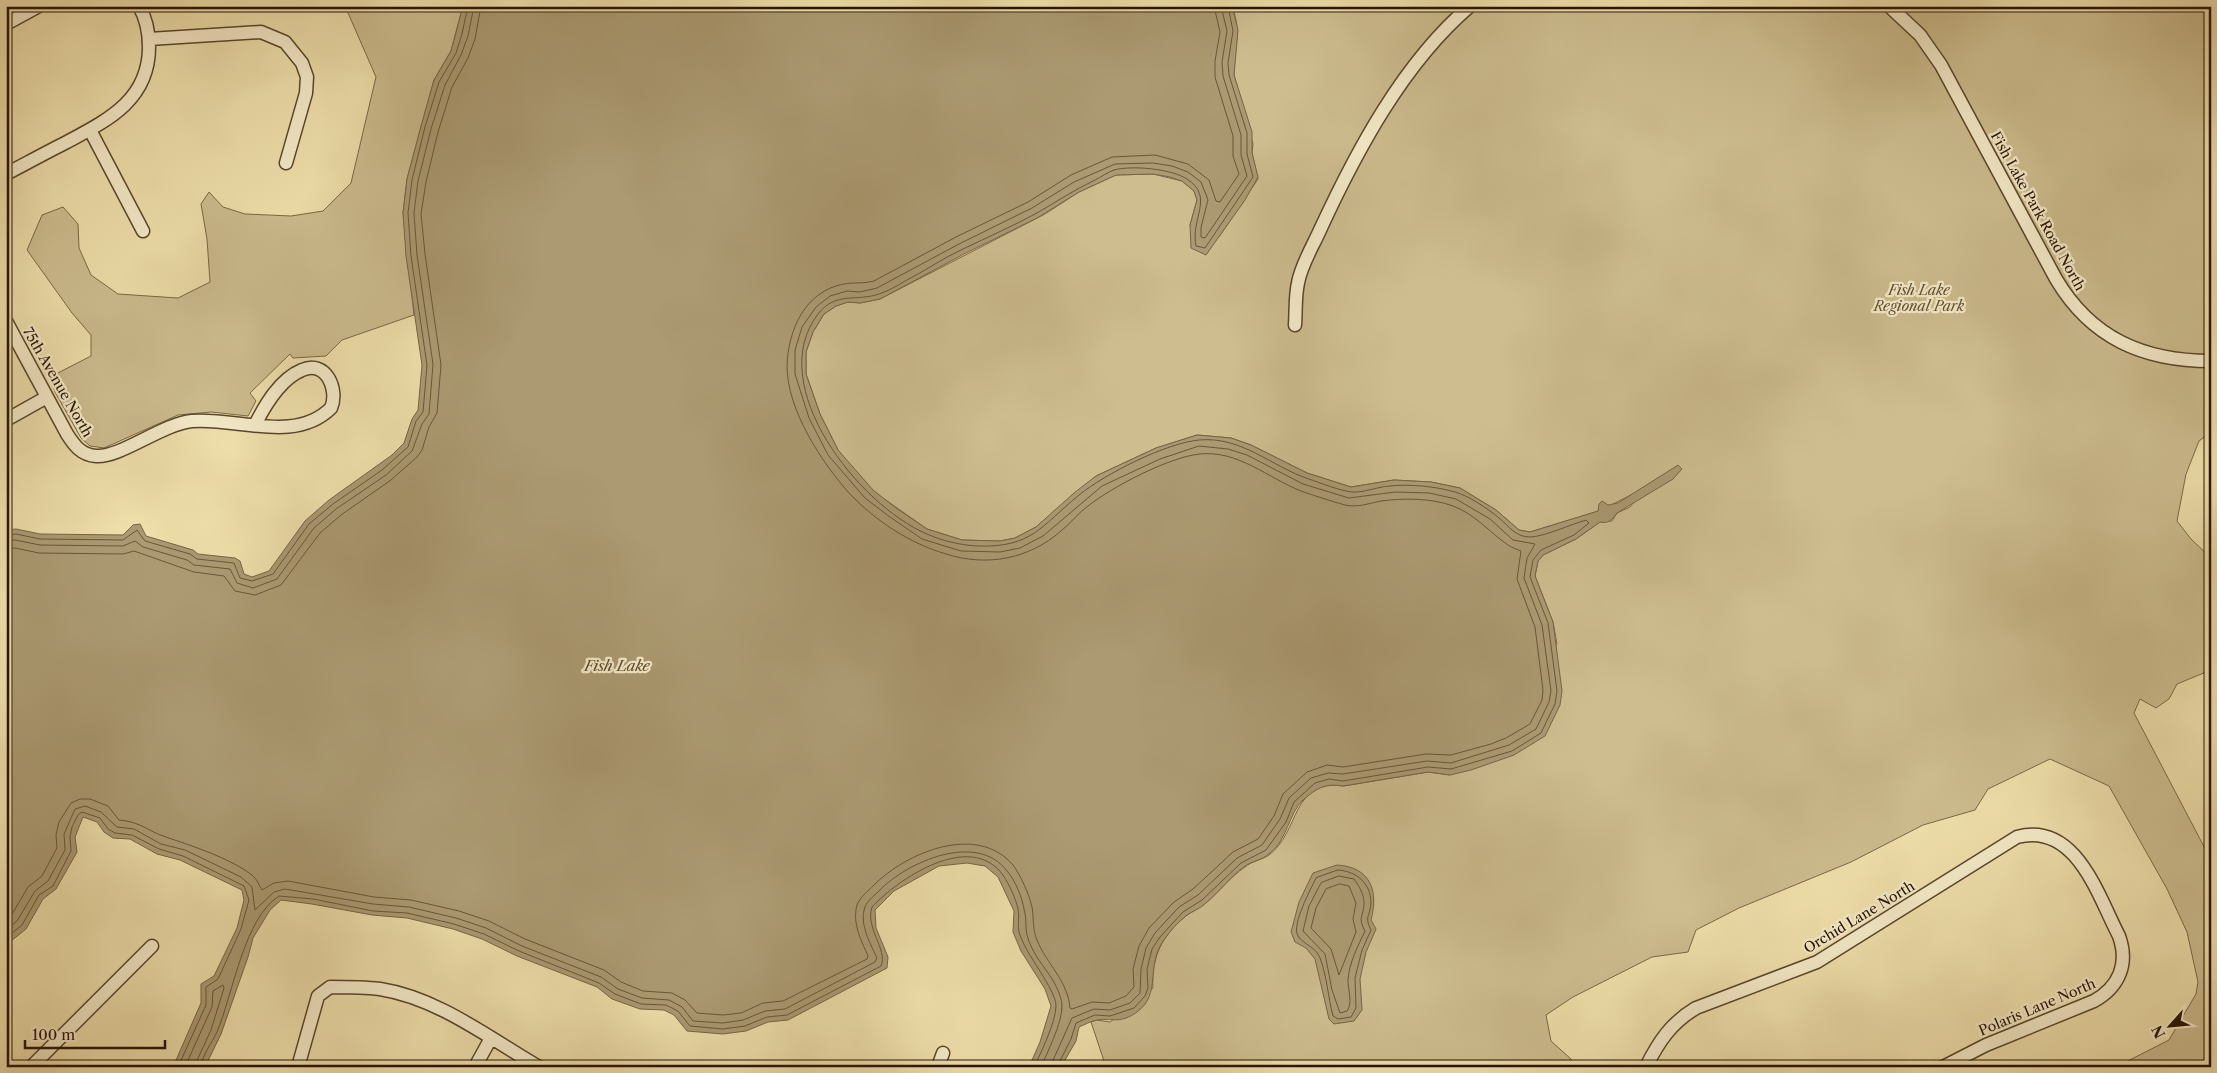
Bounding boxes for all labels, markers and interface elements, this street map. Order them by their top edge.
street label: Fish Lake Park Road North [1987,128,2089,294]
park label: Fish Lake Regional Park [1873,281,1965,315]
street label: 75th Avenue North [19,324,97,441]
water label: Fish Lake [583,656,651,675]
street label: Orchid Lane North [1800,877,1918,957]
street label: Polaris Lane North [1976,974,2098,1040]
north arrow [2144,1000,2194,1050]
scale bar [25,1018,165,1050]
text: N [2148,1022,2169,1041]
text: 100 m [32,1025,75,1044]

